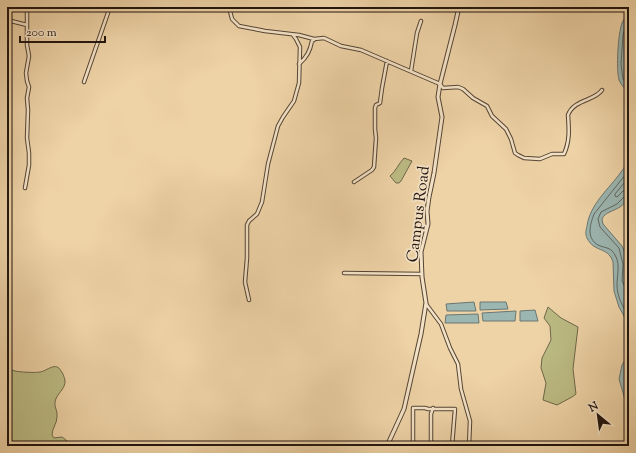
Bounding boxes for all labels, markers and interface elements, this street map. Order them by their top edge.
scale bar [20,18,105,44]
text: 200 m [26,24,57,42]
street label: Campus Road [402,165,437,264]
north arrow [578,395,618,435]
text: N [585,398,602,417]

